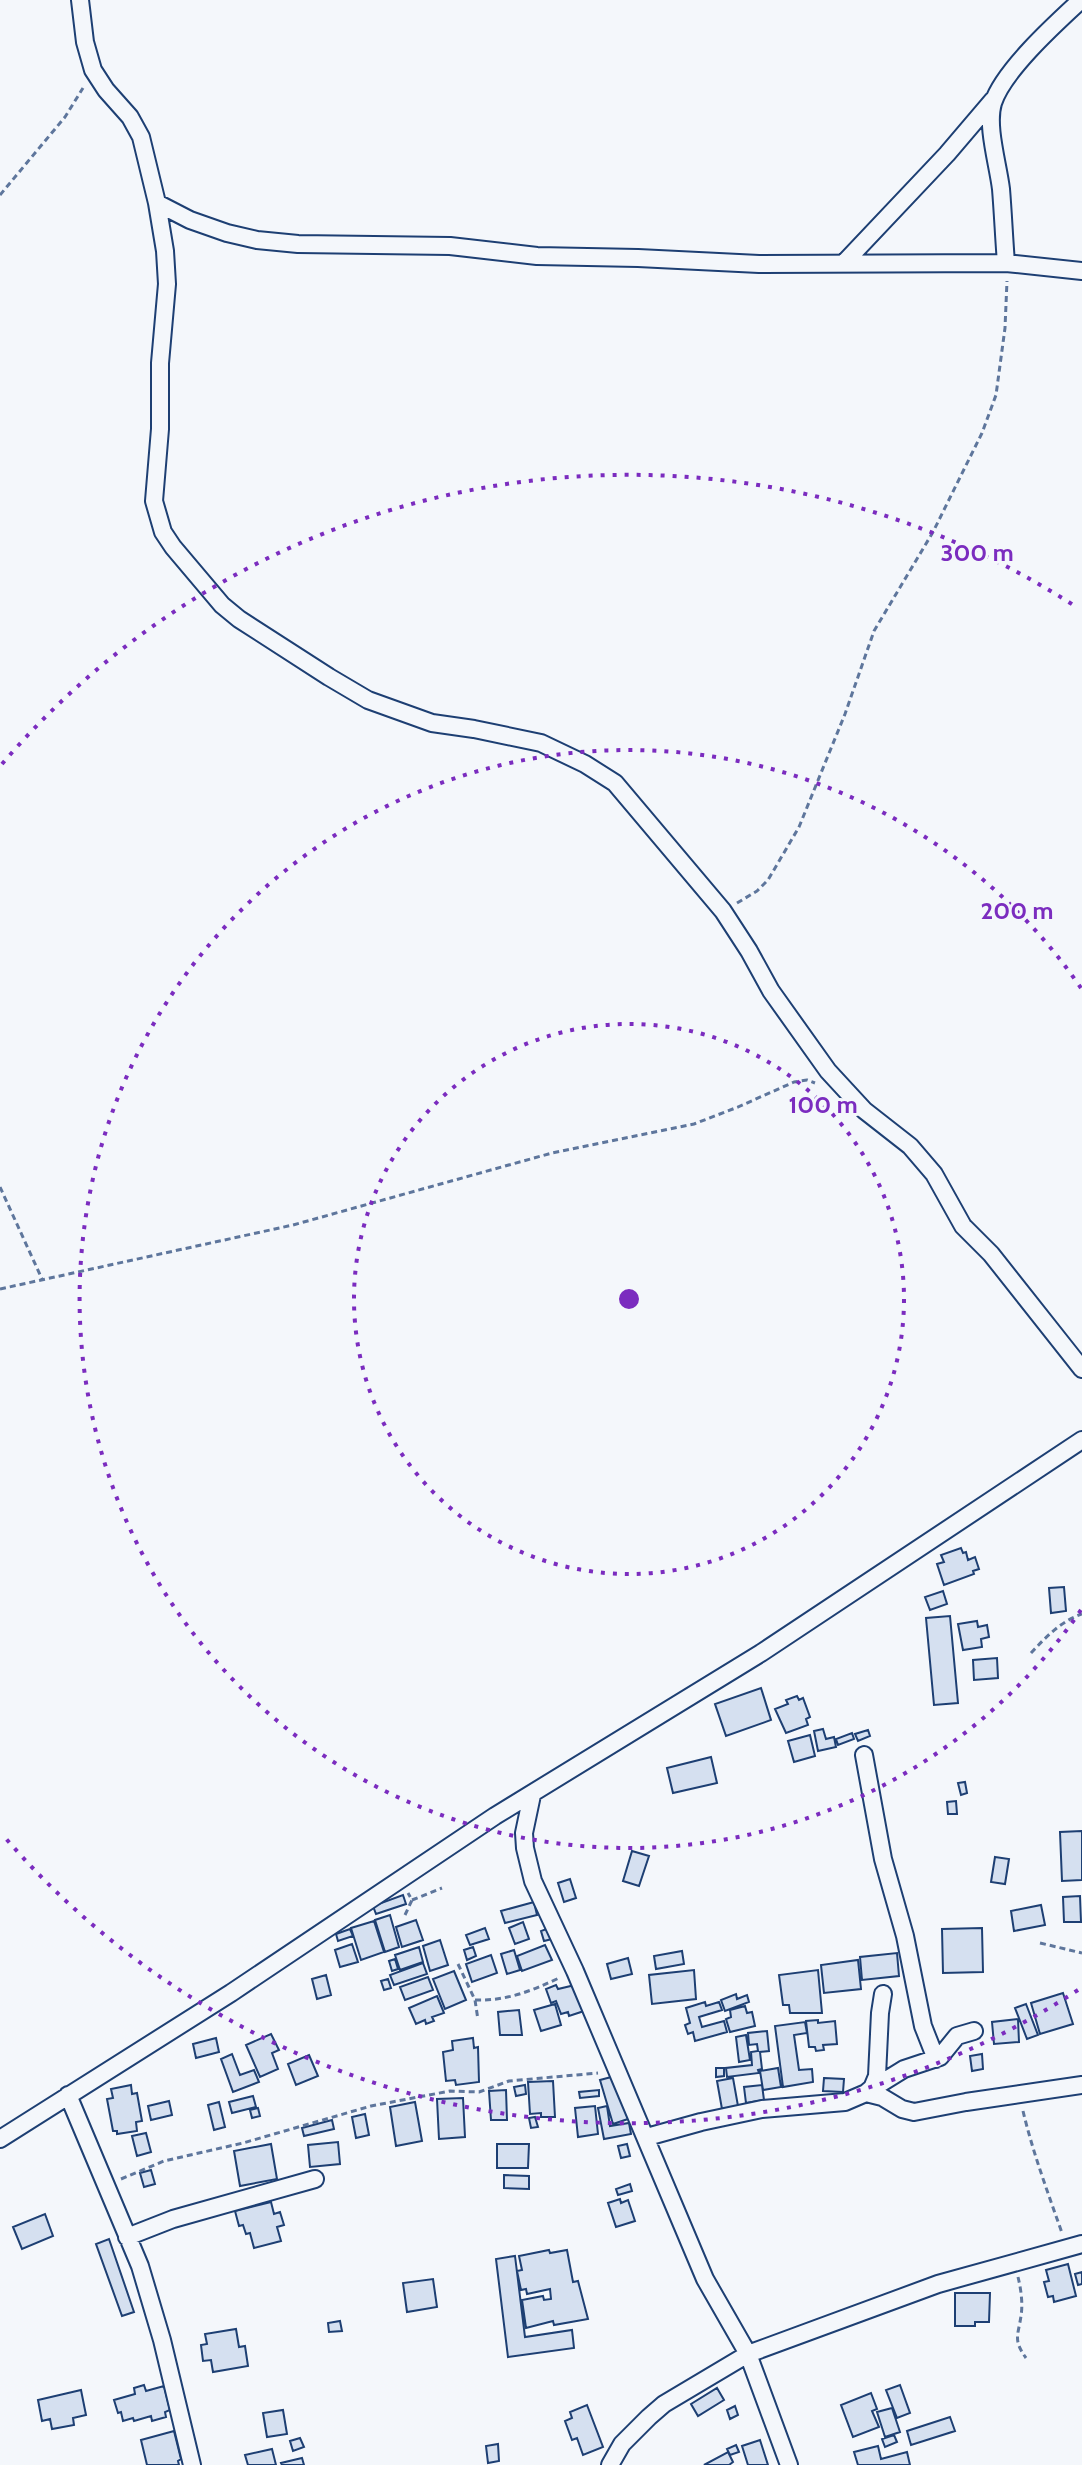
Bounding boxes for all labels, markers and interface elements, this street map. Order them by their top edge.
text: 300 m [940,538,1014,567]
text: 200 m [981,896,1053,925]
text: 100 m [788,1090,858,1119]
centre of rings [615,1285,643,1313]

